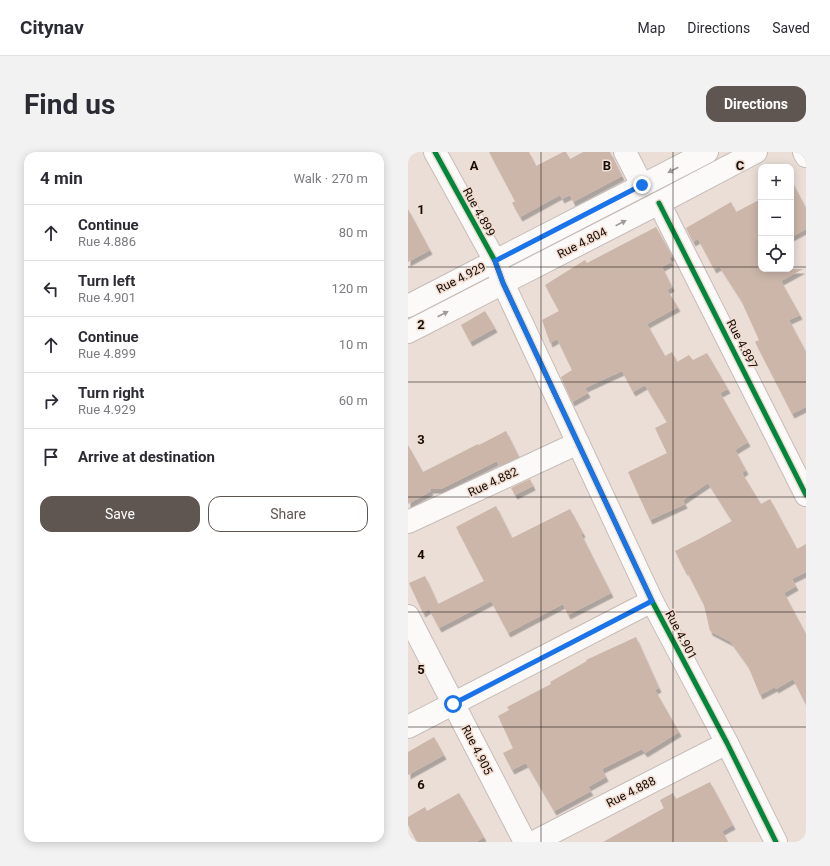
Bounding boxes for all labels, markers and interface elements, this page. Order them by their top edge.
text: Citynav [20,16,84,39]
text: Map [638,20,665,36]
text: Directions [687,20,750,36]
text: Saved [772,20,810,36]
button: Directions [706,86,806,122]
text: Find us [24,88,115,121]
text: A [470,158,479,173]
text: B [603,158,611,173]
text: C [736,158,745,173]
map controls [758,164,794,272]
button: + [758,164,794,200]
one-way arrow [667,167,678,173]
text: 4 min [40,168,83,188]
text: Walk · 270 m [293,171,368,186]
route end [633,176,651,194]
street label: Rue 4.899 [460,185,498,239]
button: − [758,200,794,236]
text: 1 [417,202,425,217]
text: Continue [78,216,139,234]
one-way arrow [615,220,627,226]
icon: ahead [40,222,62,244]
text: 80 m [339,225,368,240]
street label: Rue 4.804 [555,225,609,261]
text: Rue 4.886 [78,234,136,249]
button: locate [758,236,794,272]
street label: Rue 4.929 [434,260,488,296]
text: Turn left [78,272,135,290]
icon: left [40,278,62,300]
text: 120 m [331,281,368,296]
text: Rue 4.901 [78,290,136,305]
one-way arrow [437,311,449,317]
text: 2 [417,317,425,332]
street label: Rue 4.897 [724,317,760,371]
text: Continue [78,328,139,346]
icon: ahead [40,334,62,356]
text: 10 m [339,337,368,352]
text: Rue 4.899 [78,346,136,361]
text: Turn right [78,384,144,402]
icon: right [40,390,62,412]
text: 60 m [339,393,368,408]
text: Rue 4.929 [78,402,136,417]
text: 3 [417,432,425,447]
icon: arrive [40,446,62,468]
text: Arrive at destination [78,448,215,466]
street label: Rue 4.882 [466,464,520,500]
button: Save [40,496,200,532]
button: Share [208,496,368,532]
text: 4 [417,547,425,562]
street label: Rue 4.901 [662,608,700,662]
text: 5 [417,662,425,677]
route start [444,695,462,713]
street label: Rue 4.905 [459,723,495,777]
street label: Rue 4.888 [604,774,658,810]
text: 6 [417,777,425,792]

